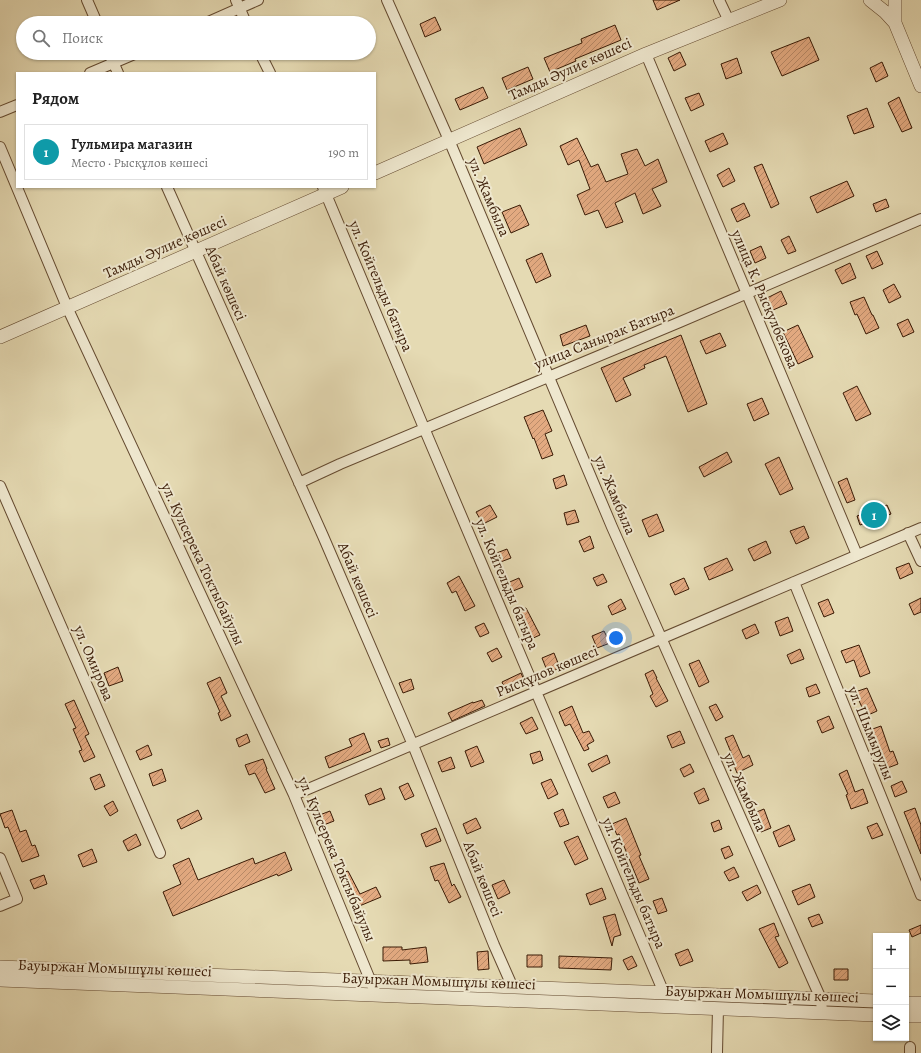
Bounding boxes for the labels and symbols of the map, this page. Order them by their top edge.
street label: Тамды Әулие көшесі [505,33,635,105]
street label: ул. Жамбыла [463,153,515,240]
street label: Тамды Әулие көшесі [100,211,230,283]
street label: ул. Койгельды батыра [344,216,418,355]
street label: улица К. Рыскулбекова [726,226,803,371]
street label: Абай көшесі [200,241,251,324]
street label: улица Санырак Батыра [530,300,677,375]
street label: ул. Жамбыла [589,451,641,538]
street label: ул. Кулсерека Токтыбайулы [156,479,250,649]
pin: 1 [861,500,887,530]
street label: ул. Койгельды батыра [470,514,544,653]
street label: Абай көшесі [333,538,383,621]
street label: ул. Омирова [69,621,119,704]
your location [606,628,626,648]
street label: Рысқұлов көшесі [493,640,601,702]
street label: ул. Шымырулы [843,682,899,783]
street label: ул. Жамбыла [718,749,771,835]
street label: ул. Кулсерека Токтыбайулы [293,773,381,944]
street label: ул. Койгельды батыра [597,813,671,952]
street label: Абай көшесі [458,837,507,920]
street label: Бауыржан Момышұлы көшесі [18,955,212,981]
street label: Бауыржан Момышұлы көшесі [342,968,536,994]
street label: Бауыржан Момышұлы көшесі [665,981,859,1007]

